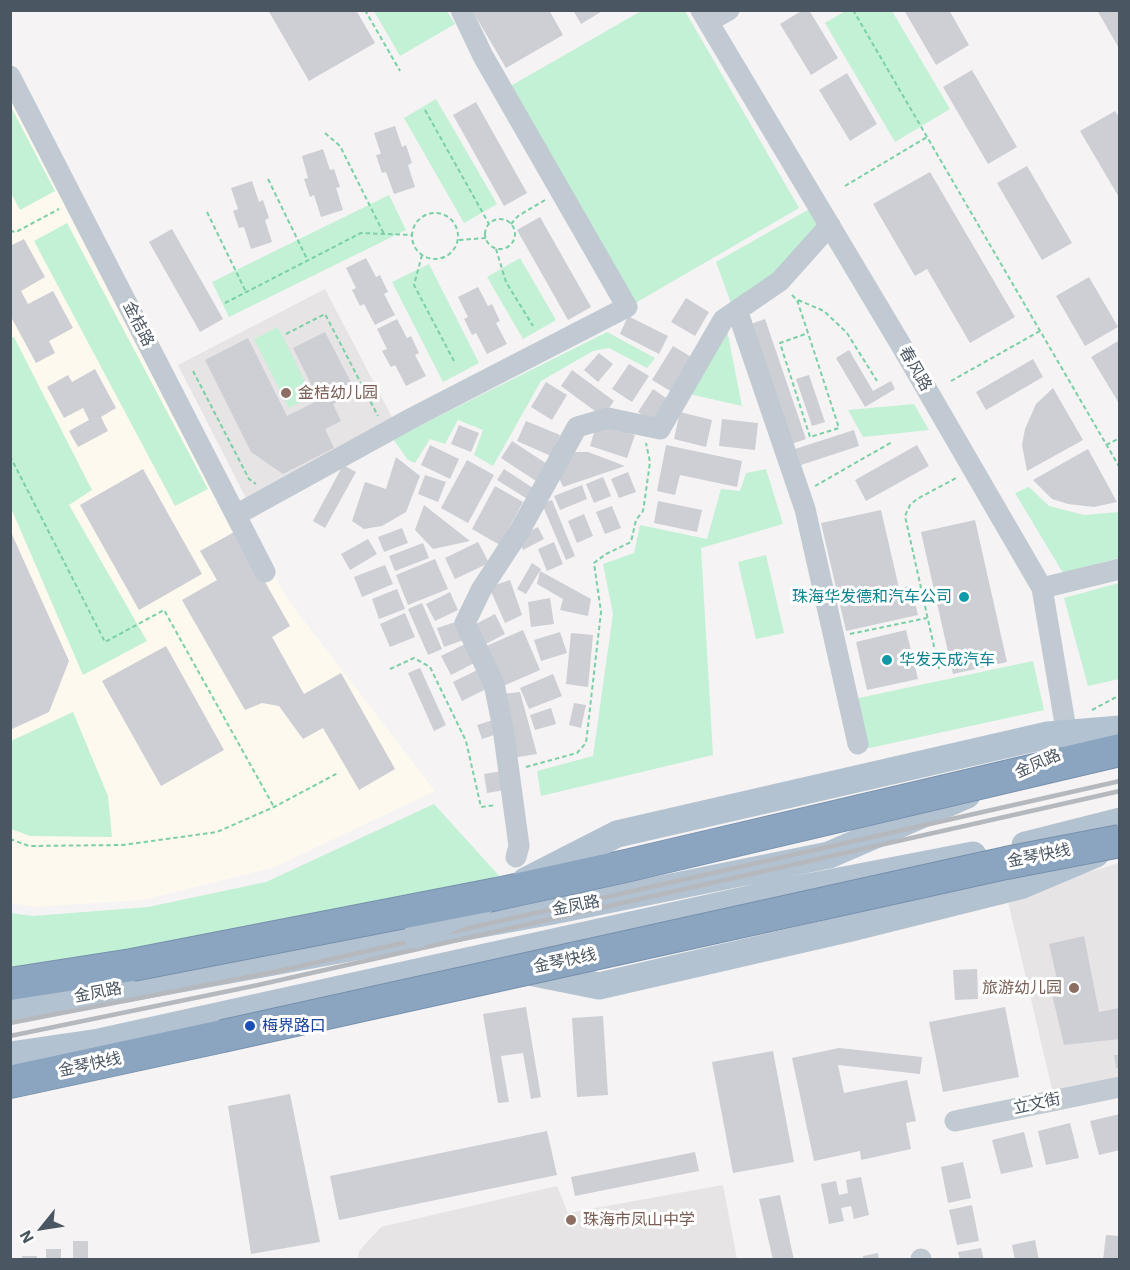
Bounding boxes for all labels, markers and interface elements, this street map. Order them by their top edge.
street label: 金桔路 [119,298,157,350]
street label: 春风路 [895,343,935,395]
place label: 金桔幼儿园 [298,383,378,403]
marker: 金桔幼儿园 [279,386,293,400]
place label: 珠海华发德和汽车公司 [792,587,952,607]
marker: 珠海华发德和汽车公司 [957,590,971,604]
place label: 华发天成汽车 [899,650,995,670]
marker: 华发天成汽车 [880,653,894,667]
street label: 金凤路 [1012,745,1064,783]
street label: 金琴快线 [1006,840,1072,872]
street label: 金凤路 [551,892,601,920]
street label: 金琴快线 [532,945,598,977]
place label: 旅游幼儿园 [982,978,1062,998]
street label: 金凤路 [73,979,123,1007]
marker: 旅游幼儿园 [1067,981,1081,995]
place label: 梅界路口 [262,1016,326,1036]
marker: 梅界路口 [243,1019,257,1033]
street label: 金琴快线 [57,1049,123,1081]
street label: 立文街 [1012,1090,1062,1118]
north arrow [12,1198,72,1258]
place label: 珠海市凤山中学 [583,1210,695,1230]
marker: 珠海市凤山中学 [564,1213,578,1227]
text: N [15,1227,38,1247]

